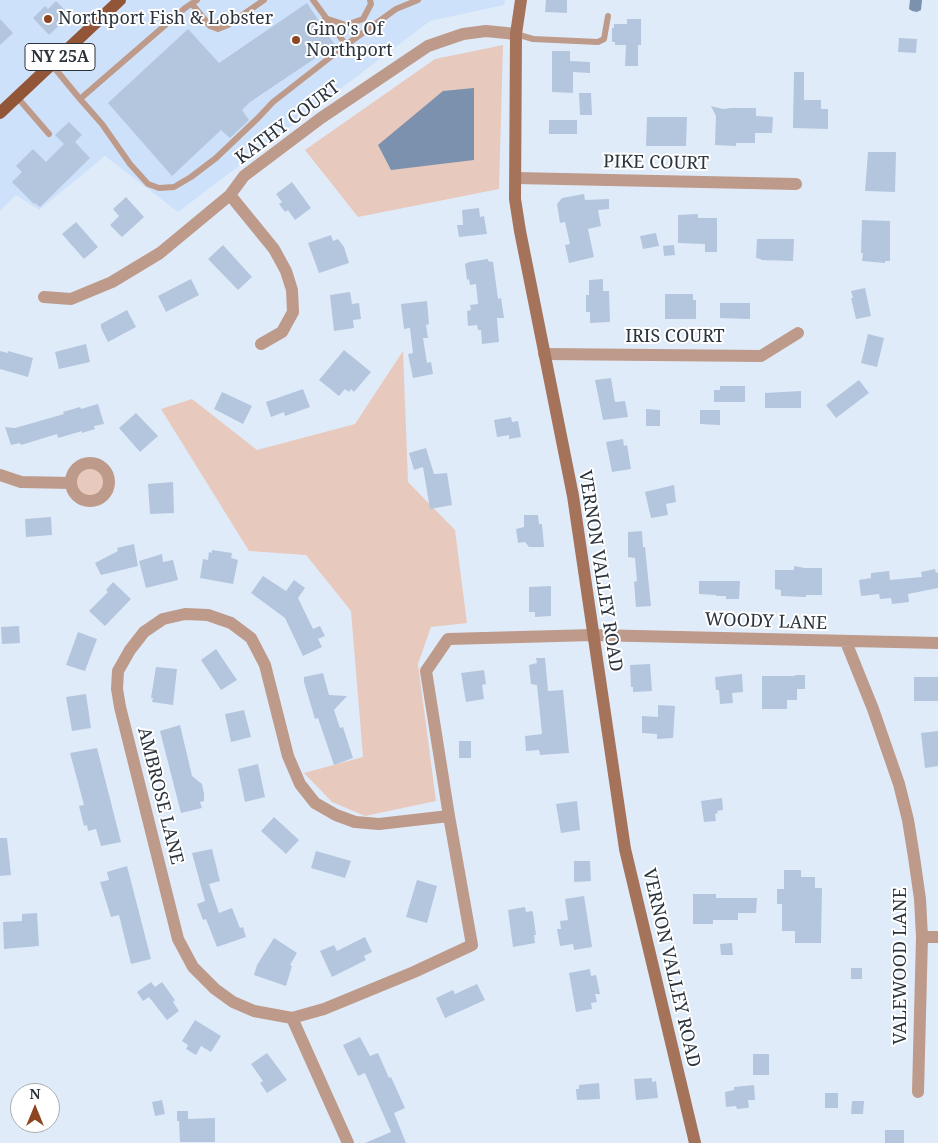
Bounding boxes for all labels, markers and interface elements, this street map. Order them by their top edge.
place label: Northport Fish & Lobster [58,8,273,30]
marker: Northport Fish & Lobster [42,13,54,25]
place label: Gino's Of Northport [306,19,393,62]
marker: Gino's Of Northport [290,34,302,46]
road number: NY 25A [25,44,95,70]
street label: KATHY COURT [231,77,345,169]
street label: PIKE COURT [603,151,709,175]
street label: IRIS COURT [625,326,725,348]
street label: VERNON VALLEY ROAD [573,469,627,673]
street label: WOODY LANE [704,609,828,635]
street label: AMBROSE LANE [133,725,187,867]
street label: VERNON VALLEY ROAD [638,866,704,1070]
street label: VALEWOOD LANE [890,887,912,1045]
north arrow [10,1083,60,1133]
text: N [29,1084,41,1103]

